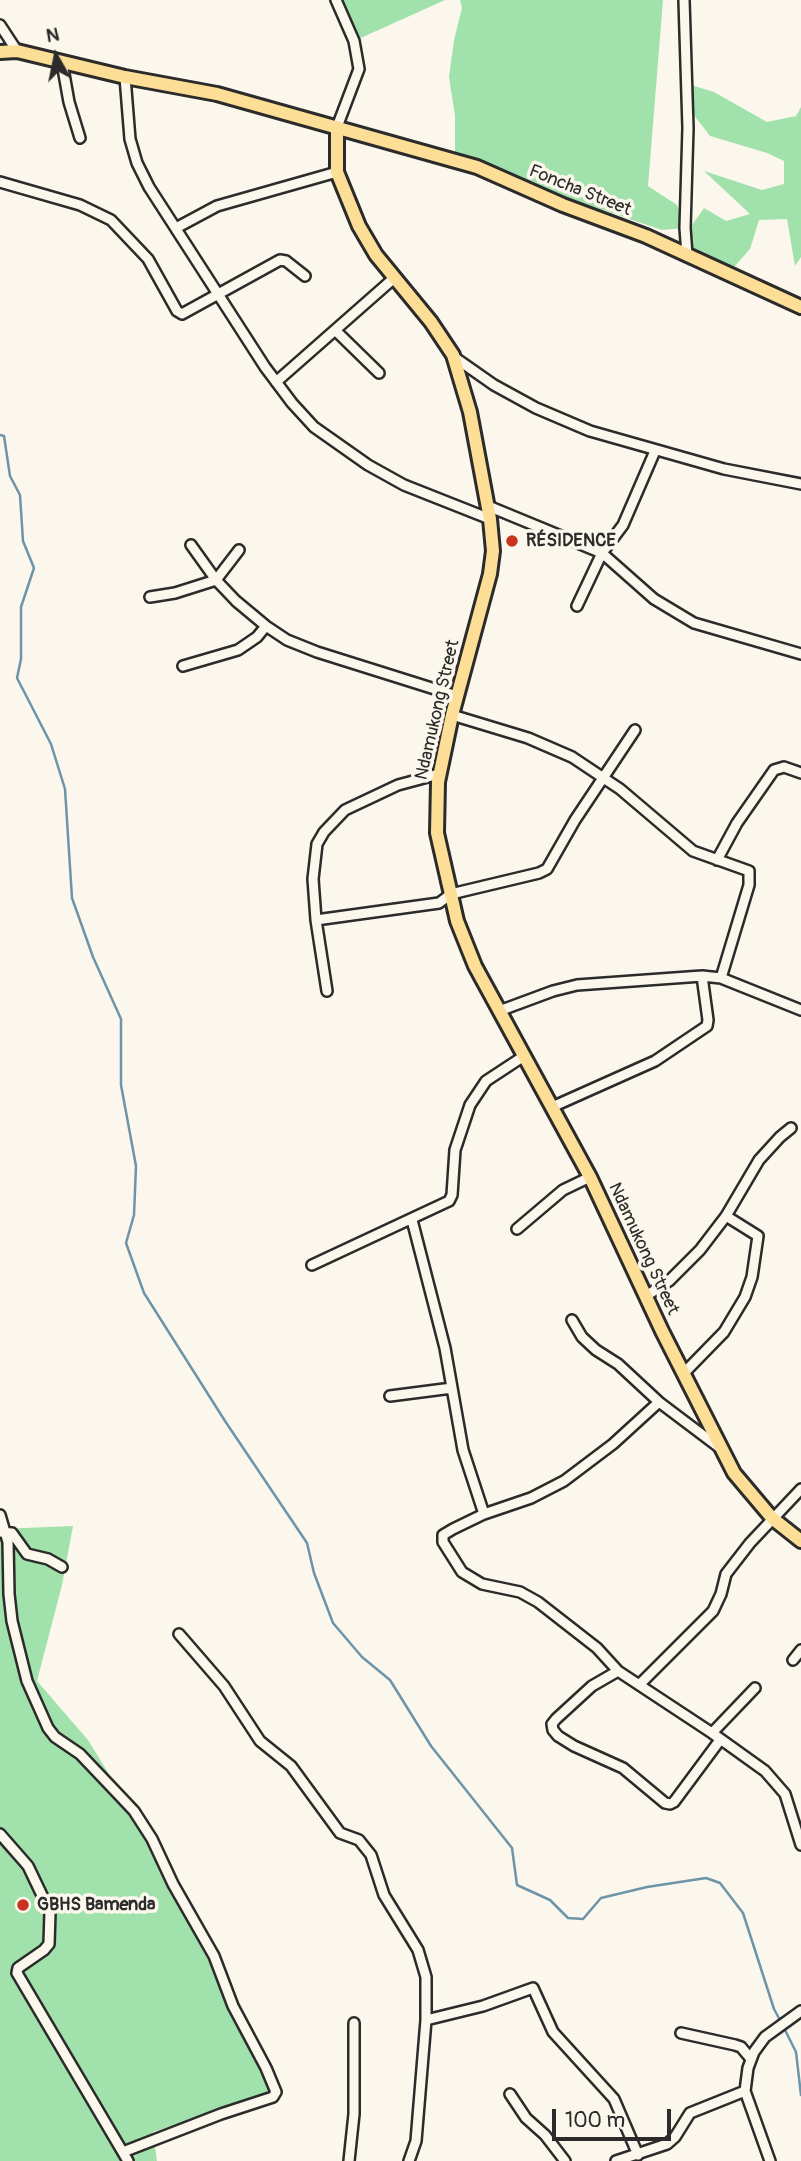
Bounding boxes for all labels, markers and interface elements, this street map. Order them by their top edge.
north arrow [21,21,91,91]
text: N [44,22,61,48]
street label: Foncha Street [526,161,634,221]
place label: RÉSIDENCE [526,530,616,552]
marker: RÉSIDENCE [504,533,520,549]
street label: Ndamukong Street [411,638,465,782]
street label: Ndamukong Street [603,1179,683,1319]
place label: GBHS Bamenda [37,1894,155,1916]
marker: GBHS Bamenda [15,1897,31,1913]
scale bar [556,2094,675,2138]
text: 100 m [565,2107,625,2134]

